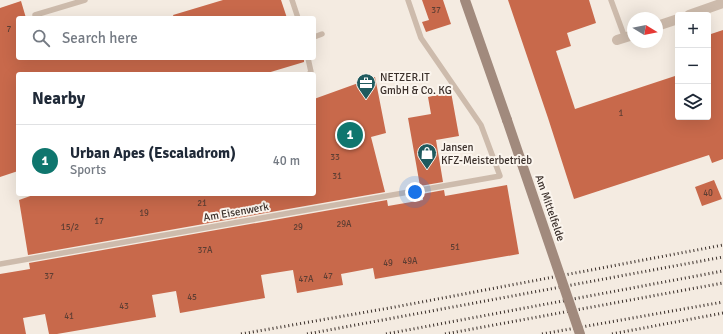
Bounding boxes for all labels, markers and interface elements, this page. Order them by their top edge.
house number: 37 [431,5,441,16]
north arrow [627,12,663,48]
map controls [675,12,711,120]
button: + [675,12,711,48]
search box [16,16,316,60]
house number: 7 [7,24,12,35]
icon: search [30,27,52,49]
text: Search here [62,29,138,47]
button: − [675,48,711,84]
place label: NETZER.IT GmbH & Co. KG [380,71,452,97]
office icon: NETZER.IT GmbH & Co. KG [355,72,377,100]
button: layers [675,84,711,120]
text: Nearby [32,88,85,109]
house number: 1 [619,108,624,119]
pin: 1 [337,120,363,150]
place label: Jansen KFZ-Meisterbetrieb [441,141,532,167]
shop icon: Jansen KFZ-Meisterbetrieb [416,142,438,170]
text: Urban Apes (Escaladrom) [70,144,236,162]
house number: 33 [330,152,340,163]
text: 1 [41,153,49,169]
text: 40 m [273,153,300,169]
text: Sports [70,162,106,178]
house number: 31 [332,171,342,182]
street label: Am Mittelfelde [533,173,567,243]
your location [405,182,425,202]
house number: 40 [703,188,713,199]
house number: 21 [197,198,207,209]
street label: Am Eisenwerk [202,200,270,224]
house number: 19 [139,208,149,219]
house number: 17 [94,216,104,227]
house number: 29A [336,219,352,230]
house number: 15/2 [61,222,79,233]
house number: 29 [293,222,303,233]
house number: 51 [450,242,460,253]
house number: 37A [197,245,213,256]
house number: 49A [402,256,418,267]
house number: 49 [383,258,393,269]
house number: 37 [44,271,54,282]
house number: 47 [323,271,333,282]
house number: 47A [298,274,314,285]
house number: 45 [187,292,197,303]
house number: 43 [119,301,129,312]
house number: 41 [64,311,74,322]

